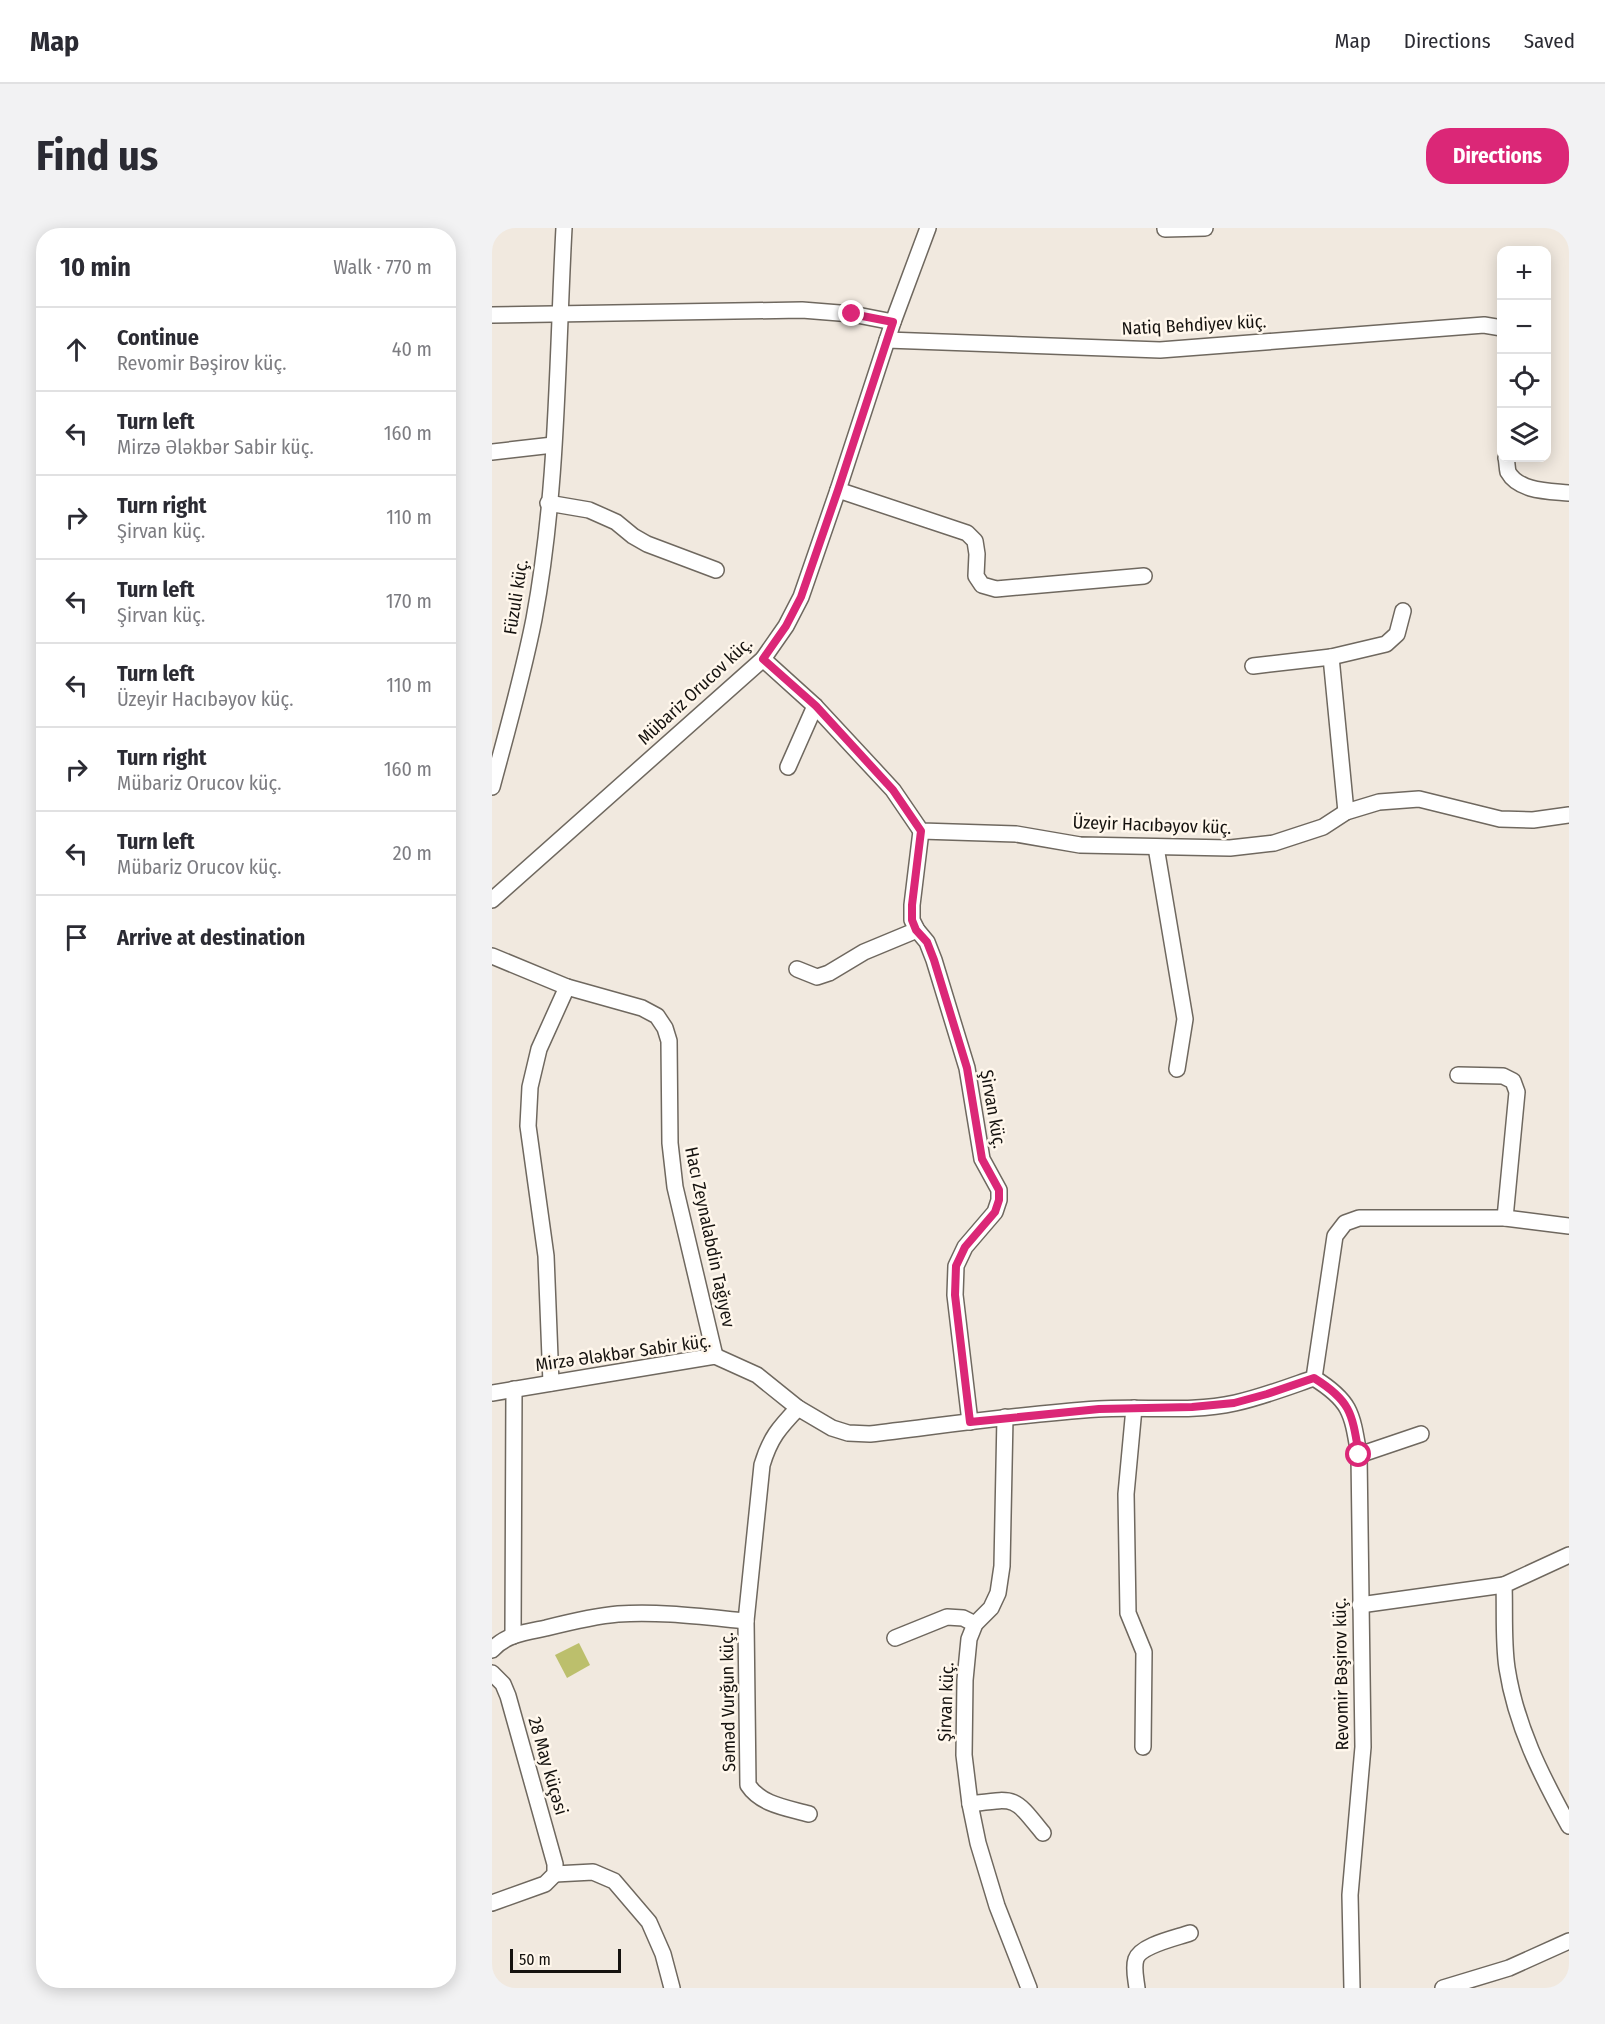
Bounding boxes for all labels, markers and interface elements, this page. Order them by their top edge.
text: Map [30,25,79,58]
text: Map [1334,28,1371,54]
text: Directions [1404,28,1491,54]
text: Saved [1524,28,1575,54]
button: Directions [1426,128,1569,184]
text: Find us [36,131,158,181]
map controls [1497,246,1551,462]
button: + [1497,246,1551,300]
text: 10 min [60,252,131,283]
text: Walk · 770 m [333,255,432,279]
route end [838,300,864,326]
button: − [1497,300,1551,354]
street label: Natiq Behdiyev küç. [1121,310,1267,340]
text: Continue [117,324,199,351]
icon: ahead [60,333,93,366]
text: 40 m [392,337,432,361]
text: Revomir Bəşirov küç. [117,351,286,375]
button: locate [1497,354,1551,408]
text: Turn left [117,408,195,435]
button: layers [1497,408,1551,462]
icon: left [60,417,93,450]
text: 160 m [384,421,432,445]
text: Mirzə Ələkbər Sabir küç. [117,435,314,459]
text: Turn right [117,492,206,519]
icon: right [60,501,93,534]
text: 110 m [386,505,432,529]
text: Şirvan küç. [117,519,205,543]
street label: Füzuli küç. [499,558,533,636]
text: Turn left [117,576,195,603]
icon: left [60,585,93,618]
text: 170 m [386,589,432,613]
text: Şirvan küç. [117,603,205,627]
street label: Mübariz Orucov küç. [633,632,757,750]
text: Turn left [117,660,195,687]
icon: left [60,669,93,702]
text: 110 m [386,673,432,697]
text: Üzeyir Hacıbəyov küç. [117,687,293,711]
text: Turn right [117,744,206,771]
icon: right [60,753,93,786]
text: 160 m [384,757,432,781]
text: Mübariz Orucov küç. [117,771,281,795]
street label: Üzeyir Hacıbəyov küç. [1072,811,1232,839]
text: Turn left [117,828,195,855]
icon: left [60,837,93,870]
text: 20 m [393,841,432,865]
text: Mübariz Orucov küç. [117,855,281,879]
icon: arrive [60,921,93,954]
text: Arrive at destination [117,924,305,951]
street label: Şirvan küç. [975,1068,1011,1150]
street label: Hacı Zeynalabdin Tağıyev [680,1145,740,1329]
street label: Mirzə Ələkbər Sabir küç. [534,1330,712,1376]
route start [1345,1441,1371,1467]
street label: Revomir Bəşirov küç. [1329,1597,1353,1750]
street label: Səməd Vurğun küç. [716,1632,740,1772]
street label: Şirvan küç. [934,1662,958,1742]
street label: 28 May küçəsi [523,1714,573,1818]
scale bar [510,1946,621,1974]
text: 50 m [519,1950,551,1969]

